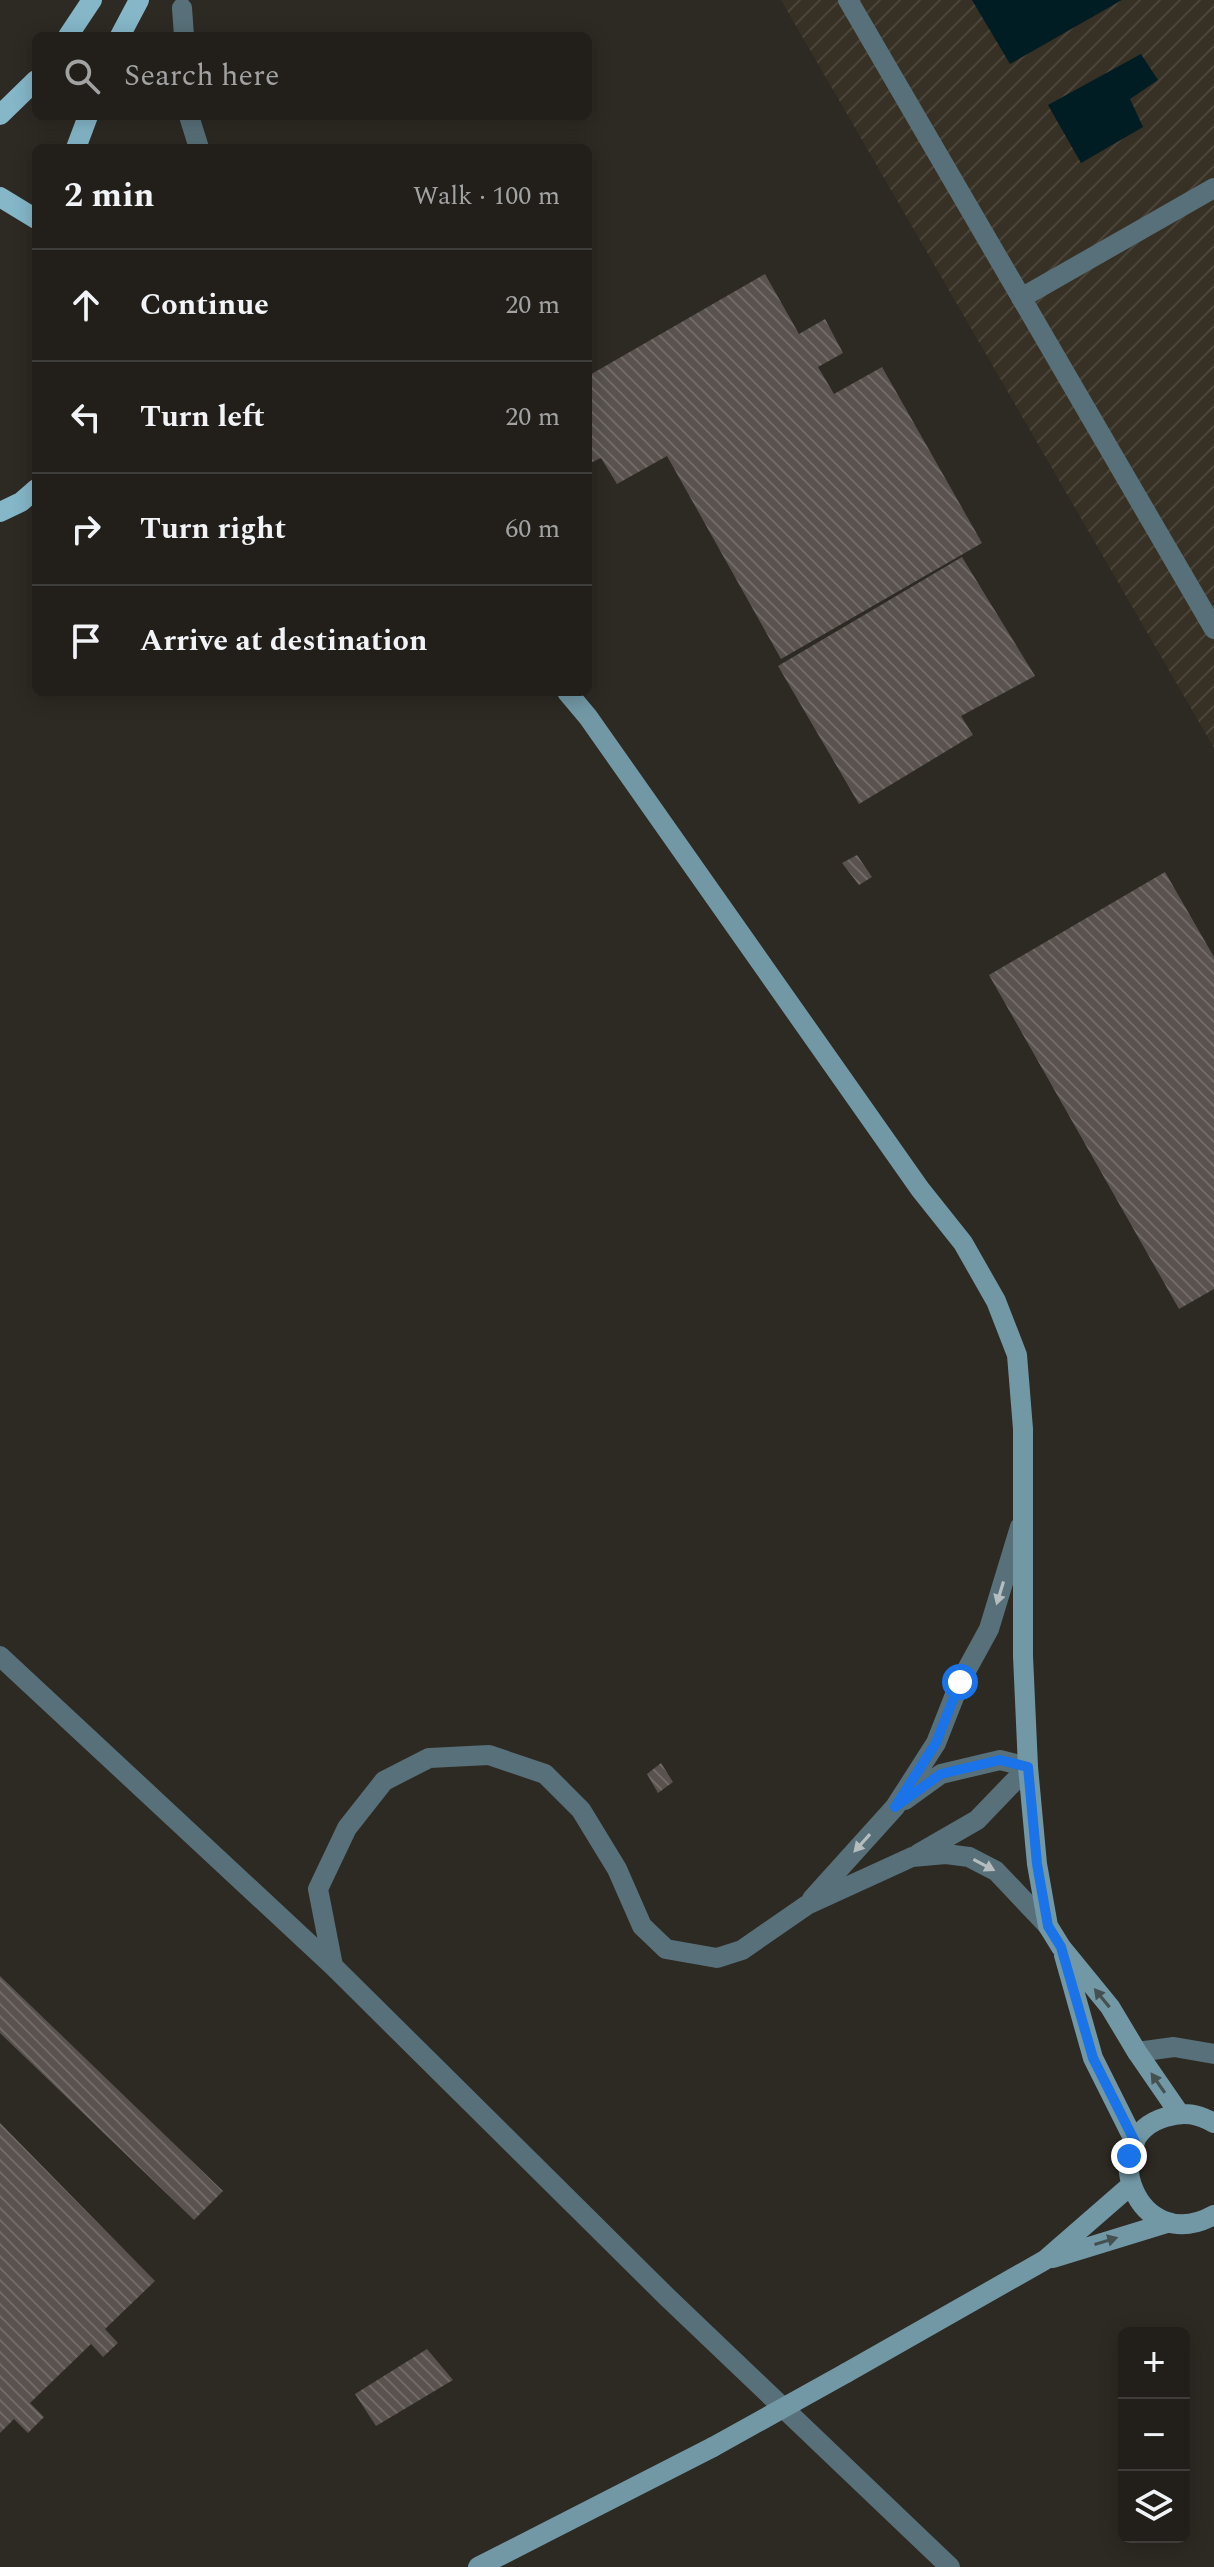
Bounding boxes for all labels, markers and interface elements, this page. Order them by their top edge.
search box [32,32,592,120]
text: Search here [124,53,280,99]
icon: search [60,54,104,98]
text: 2 min [64,170,154,222]
text: Walk · 100 m [413,176,560,216]
text: Continue [140,282,269,328]
icon: ahead [64,283,108,327]
text: 20 m [505,285,560,325]
text: Turn left [140,394,265,440]
icon: left [64,395,108,439]
text: 20 m [505,397,560,437]
text: Turn right [140,506,286,552]
icon: right [64,507,108,551]
text: 60 m [505,509,560,549]
text: Arrive at destination [140,618,427,664]
icon: arrive [64,619,108,663]
one-way arrow [993,1582,1006,1606]
route start [942,1664,978,1700]
one-way arrow [854,1833,872,1852]
one-way arrow [973,1859,996,1872]
one-way arrow [1094,1987,1111,2008]
one-way arrow [1151,2072,1166,2093]
route end [1111,2138,1147,2174]
one-way arrow [1094,2234,1118,2247]
map controls [1118,2327,1190,2543]
button: + [1118,2327,1190,2399]
button: − [1118,2399,1190,2471]
button: layers [1118,2471,1190,2543]

